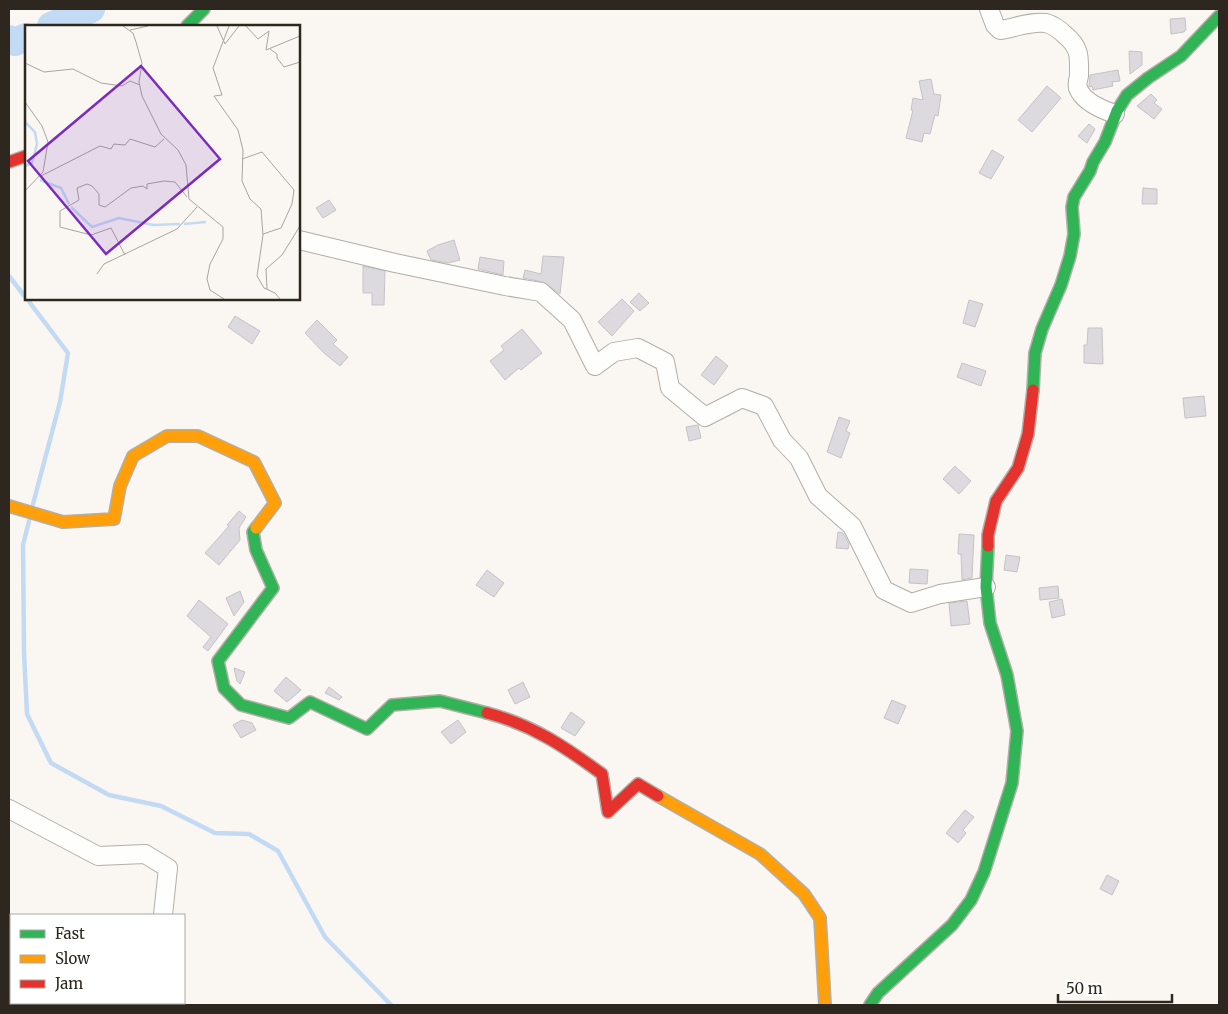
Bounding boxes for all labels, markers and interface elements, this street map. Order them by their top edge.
inset map [25,25,300,300]
legend [10,914,185,1004]
text: Fast [55,924,85,943]
text: Slow [55,949,90,968]
scale bar [1058,972,1172,1004]
text: Jam [54,974,83,993]
text: 50 m [1066,979,1103,998]

